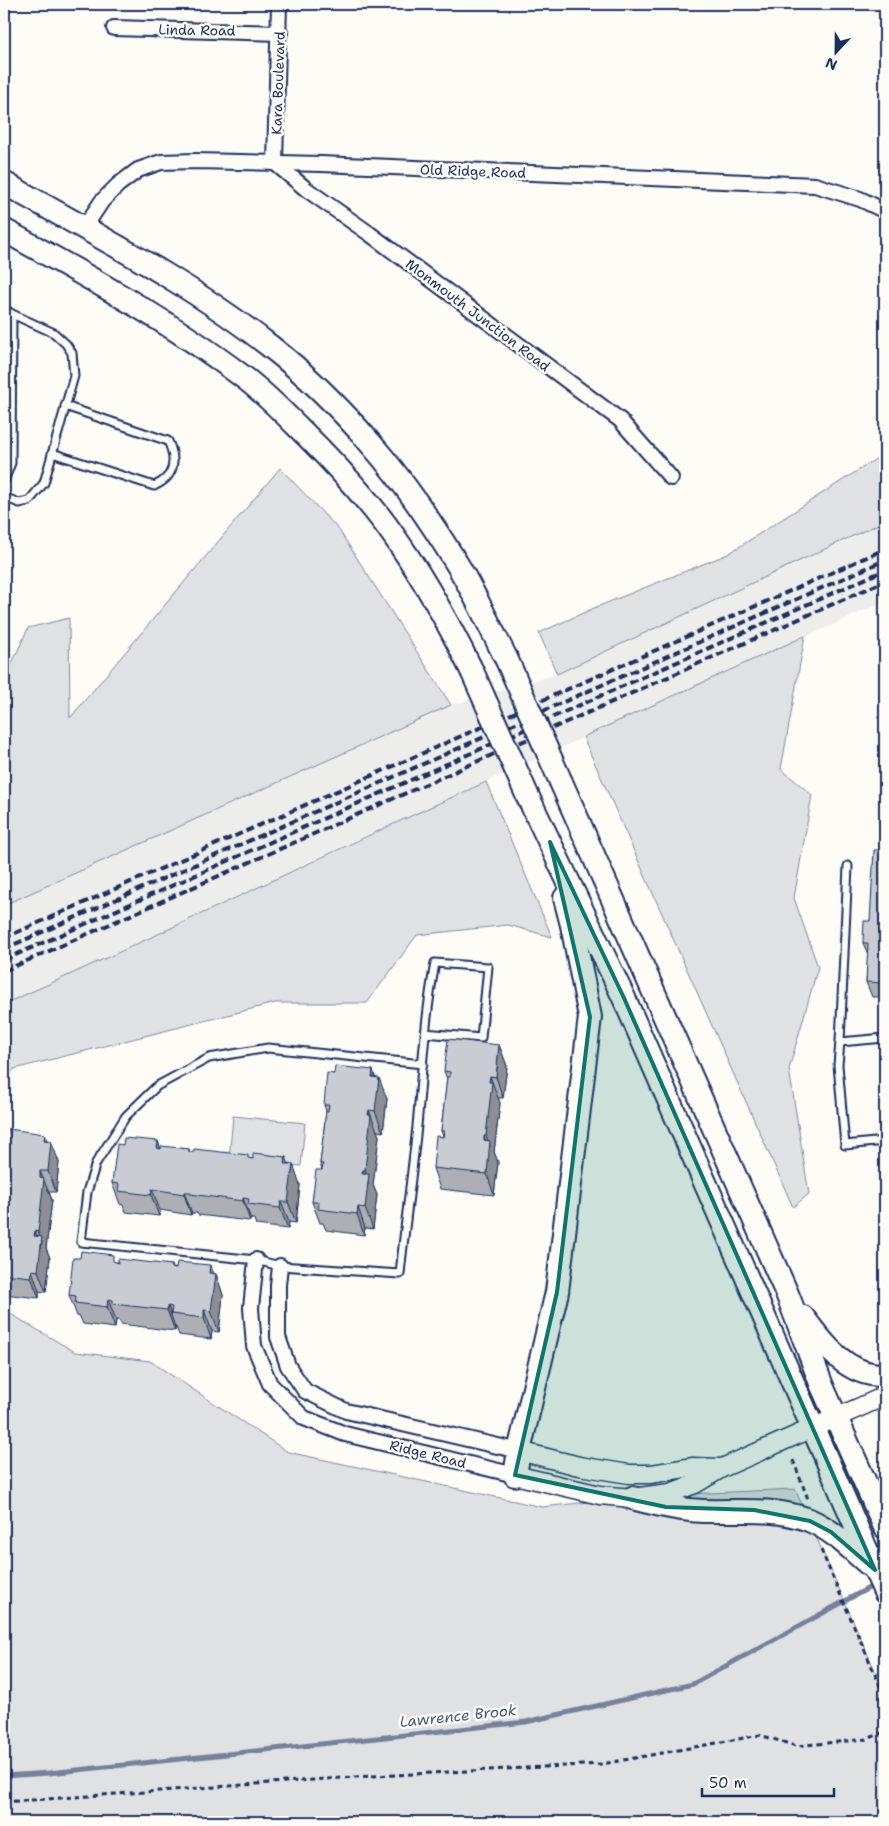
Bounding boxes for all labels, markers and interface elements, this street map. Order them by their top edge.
street label: Linda Road [158,20,236,40]
north arrow [812,28,862,78]
street label: Kara Boulevard [267,31,289,135]
text: N [823,54,840,74]
street label: Old Ridge Road [420,160,527,182]
street label: Monmouth Junction Road [402,255,554,375]
street label: Ridge Road [388,1436,468,1472]
water label: Lawrence Brook [399,1700,518,1732]
scale bar [702,1766,834,1798]
text: 50 m [709,1773,747,1793]

